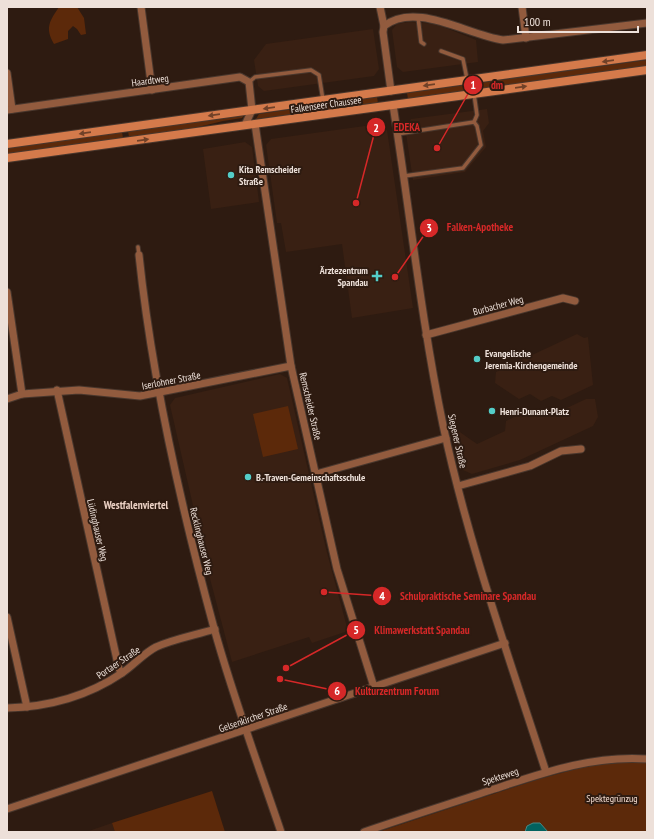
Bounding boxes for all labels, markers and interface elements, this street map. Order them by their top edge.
scale bar [518,8,638,34]
text: 100 m [524,14,551,29]
one-way arrow [602,57,614,64]
street label: Haardtweg [131,71,169,90]
callout: dm [463,73,511,96]
text: 1 [470,77,476,92]
text: dm [491,78,503,92]
one-way arrow [423,82,435,88]
one-way arrow [515,84,528,90]
street label: Falkenseer Chaussee [290,93,362,116]
one-way arrow [263,104,275,111]
one-way arrow [208,112,220,118]
callout: EDEKA [366,116,428,139]
text: 2 [373,120,379,135]
text: EDEKA [394,120,421,134]
one-way arrow [79,130,91,136]
one-way arrow [137,137,149,143]
place label: Kita Remscheider Straße [239,163,301,188]
marker: Kita Remscheider Straße [226,170,236,180]
callout: Falken-Apotheke [419,216,521,239]
text: 3 [426,220,432,235]
text: Falken-Apotheke [447,220,513,234]
place label: Ärztezentrum Spandau [319,264,369,289]
marker: Ärztezentrum Spandau [371,270,383,282]
street label: Burbacher Weg [471,293,525,318]
place label: Evangelische Jeremia-Kirchengemeinde [484,347,578,372]
marker: Evangelische Jeremia-Kirchengemeinde [472,354,482,364]
street label: Iserlohner Straße [141,368,202,393]
street label: Remscheider Straße [296,371,325,441]
place label: Henri-Dunant-Platz [500,405,569,418]
marker: Henri-Dunant-Platz [487,406,497,416]
street label: Siegener Straße [445,413,470,469]
place label: B.-Traven-Gemeinschaftsschule [256,471,365,484]
marker: B.-Traven-Gemeinschaftsschule [243,472,253,482]
street label: Lüdinghauser Weg [84,498,111,562]
district label: Westfalenviertel [103,498,169,512]
street label: Recklinghauser Weg [187,506,216,576]
callout: Schulpraktische Seminare Spandau [372,585,544,608]
text: 4 [379,588,385,603]
text: Schulpraktische Seminare Spandau [400,589,536,603]
callout: Klimawerkstatt Spandau [346,618,477,641]
text: 5 [353,622,359,637]
text: Klimawerkstatt Spandau [374,623,470,637]
street label: Portaer Straße [94,643,143,682]
callout: Kulturzentrum Forum [327,680,447,703]
text: 6 [334,683,340,698]
text: Kulturzentrum Forum [355,684,439,698]
street label: Gelsenkircher Straße [217,700,289,735]
street label: Spekteweg [480,764,520,788]
park label: Spektegrünzug [586,792,638,805]

